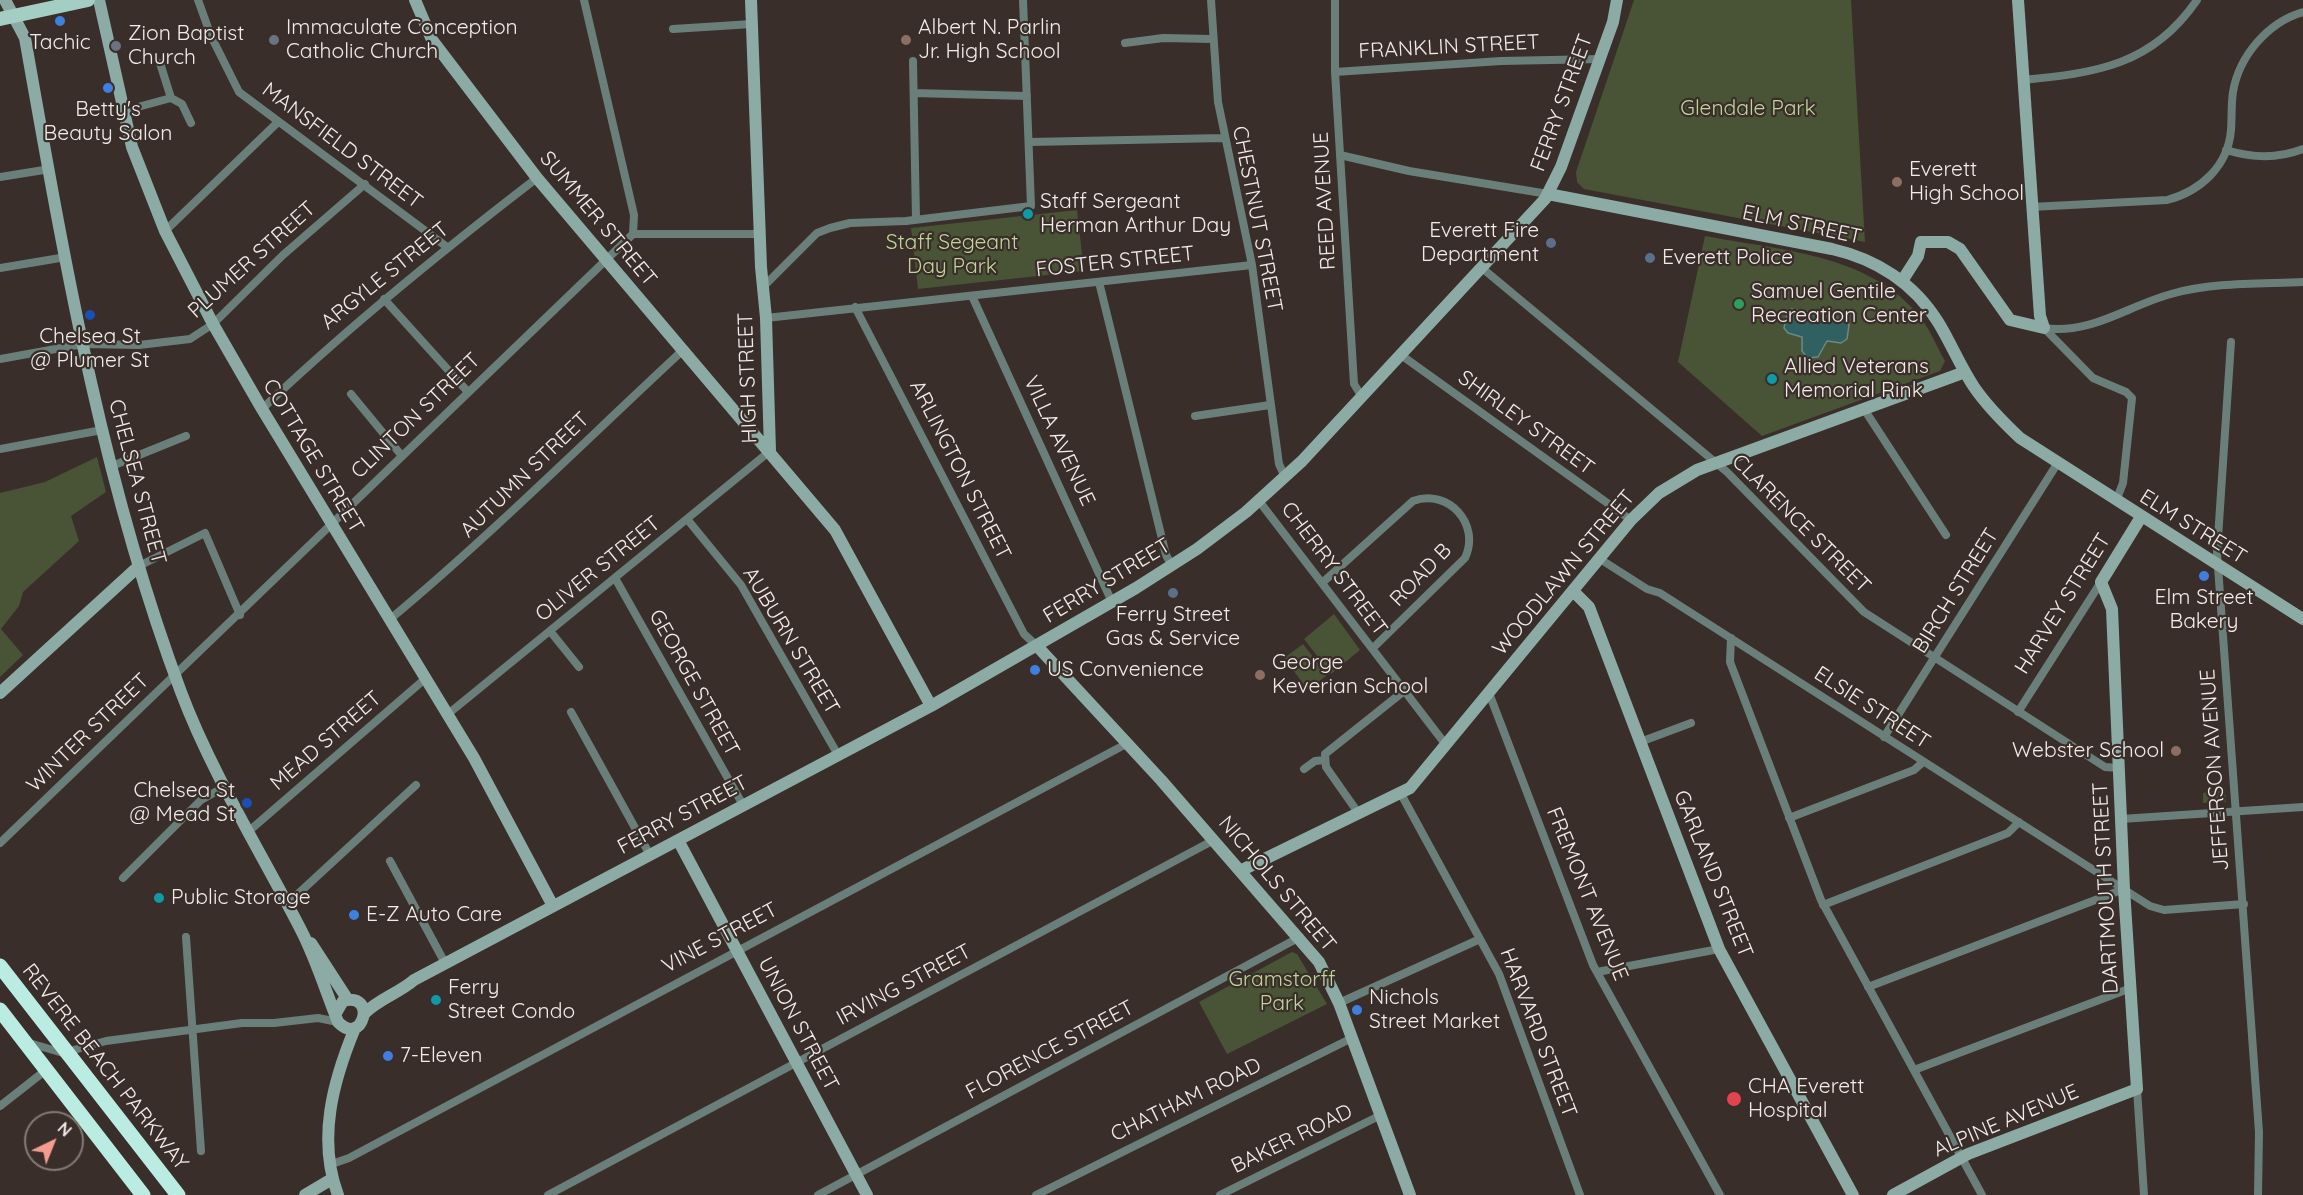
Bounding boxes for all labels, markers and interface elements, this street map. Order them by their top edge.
marker: Tachic [53,14,67,28]
place label: Immaculate Conception Catholic Church [286,15,518,65]
place label: Albert N. Parlin Jr. High School [918,15,1061,65]
place label: Zion Baptist Church [128,21,244,71]
place label: Tachic [29,30,91,56]
street label: FRANKLIN STREET [1358,30,1540,64]
street label: FERRY STREET [1526,31,1598,175]
marker: Immaculate Conception Catholic Church [267,33,281,47]
marker: Albert N. Parlin Jr. High School [899,33,913,47]
marker: Zion Baptist Church [109,39,123,53]
street label: MANSFIELD STREET [257,77,427,215]
marker: Betty's Beauty Salon [101,81,115,95]
park label: Glendale Park [1680,96,1816,122]
place label: Betty's Beauty Salon [44,97,172,147]
street label: CHESTNUT STREET [1227,124,1287,314]
street label: REED AVENUE [1309,131,1341,271]
street label: SUMMER STREET [534,146,662,292]
place label: Everett High School [1909,157,2024,207]
marker: Everett High School [1890,175,1904,189]
place label: Staff Sergeant Herman Arthur Day [1040,189,1231,239]
street label: PLUMER STREET [183,196,321,324]
street label: ELM STREET [1740,200,1864,250]
marker: Staff Sergeant Herman Arthur Day [1021,207,1035,221]
street label: ARGYLE STREET [316,217,454,335]
place label: Everett Fire Department [1421,218,1539,268]
park label: Staff Segeant Day Park [886,230,1018,280]
marker: Everett Fire Department [1544,236,1558,250]
street label: FOSTER STREET [1035,241,1195,283]
place label: Everett Police [1662,245,1793,271]
marker: Everett Police [1643,251,1657,265]
place label: Samuel Gentile Recreation Center [1751,279,1927,329]
marker: Samuel Gentile Recreation Center [1732,297,1746,311]
marker: Chelsea St @ Plumer St [83,308,97,322]
street label: HIGH STREET [733,312,763,444]
place label: Chelsea St @ Plumer St [30,324,150,374]
street label: CLINTON STREET [346,348,486,484]
place label: Allied Veterans Memorial Rink [1784,354,1929,404]
street label: SHIRLEY STREET [1453,365,1599,481]
street label: VILLA AVENUE [1018,372,1100,510]
marker: Allied Veterans Memorial Rink [1765,372,1779,386]
street label: COTTAGE STREET [257,374,369,538]
street label: ARLINGTON STREET [904,376,1016,564]
street label: CHELSEA STREET [103,397,171,567]
street label: AUTUMN STREET [455,407,595,543]
street label: CLARENCE STREET [1726,449,1876,599]
street label: ELM STREET [2135,484,2251,570]
street label: WOODLAWN STREET [1487,485,1641,661]
street label: CHERRY STREET [1275,497,1393,641]
street label: OLIVER STREET [531,511,665,627]
street label: BIRCH STREET [1908,524,2004,658]
street label: HARVEY STREET [2010,529,2116,679]
street label: FERRY STREET [1039,533,1175,629]
street label: ROAD B [1385,538,1457,612]
street label: AUBURN STREET [737,563,845,719]
marker: Elm Street Bakery [2197,569,2211,583]
place label: Elm Street Bakery [2154,585,2254,635]
marker: Ferry Street Gas & Service [1166,586,1180,600]
place label: Ferry Street Gas & Service [1106,602,1240,652]
street label: GEORGE STREET [643,605,745,761]
place label: George Keverian School [1272,650,1428,700]
place label: US Convenience [1047,657,1204,683]
street label: ELSIE STREET [1809,661,1935,755]
marker: US Convenience [1028,663,1042,677]
street label: WINTER STREET [22,668,154,798]
marker: George Keverian School [1253,668,1267,682]
street label: JEFFERSON AVENUE [2195,668,2235,872]
street label: MEAD STREET [265,686,387,796]
place label: Webster School [2012,738,2164,764]
marker: Webster School [2169,744,2183,758]
street label: FERRY STREET [613,770,753,860]
place label: Chelsea St @ Mead St [129,778,235,828]
street label: DARTMOUTH STREET [2088,781,2124,995]
street label: GARLAND STREET [1668,787,1758,961]
marker: Chelsea St @ Mead St [240,796,254,810]
street label: FREMONT AVENUE [1541,804,1633,984]
street label: NICHOLS STREET [1213,811,1341,957]
place label: Public Storage [171,885,311,911]
marker: Public Storage [152,891,166,905]
street label: VINE STREET [658,897,782,979]
place label: E-Z Auto Care [366,902,502,928]
marker: E-Z Auto Care [347,908,361,922]
street label: IRVING STREET [832,939,976,1031]
street label: HARVARD STREET [1494,945,1582,1121]
street label: UNION STREET [752,953,844,1095]
street label: REVERE BEACH PARKWAY [17,959,193,1175]
park label: Gramstorff Park [1228,967,1336,1017]
place label: Ferry Street Condo [448,975,575,1025]
place label: Nichols Street Market [1369,985,1500,1035]
marker: Ferry Street Condo [429,993,443,1007]
street label: FLORENCE STREET [962,995,1138,1105]
marker: Nichols Street Market [1350,1003,1364,1017]
place label: 7-Eleven [400,1043,482,1069]
marker: 7-Eleven [381,1049,395,1063]
street label: CHATHAM ROAD [1107,1053,1265,1147]
place label: CHA Everett Hospital [1748,1074,1864,1124]
street label: ALPINE AVENUE [1930,1079,2082,1163]
marker: CHA Everett Hospital [1725,1090,1743,1108]
street label: BAKER ROAD [1227,1099,1357,1179]
north arrow [24,1111,84,1171]
text: N [54,1118,76,1141]

